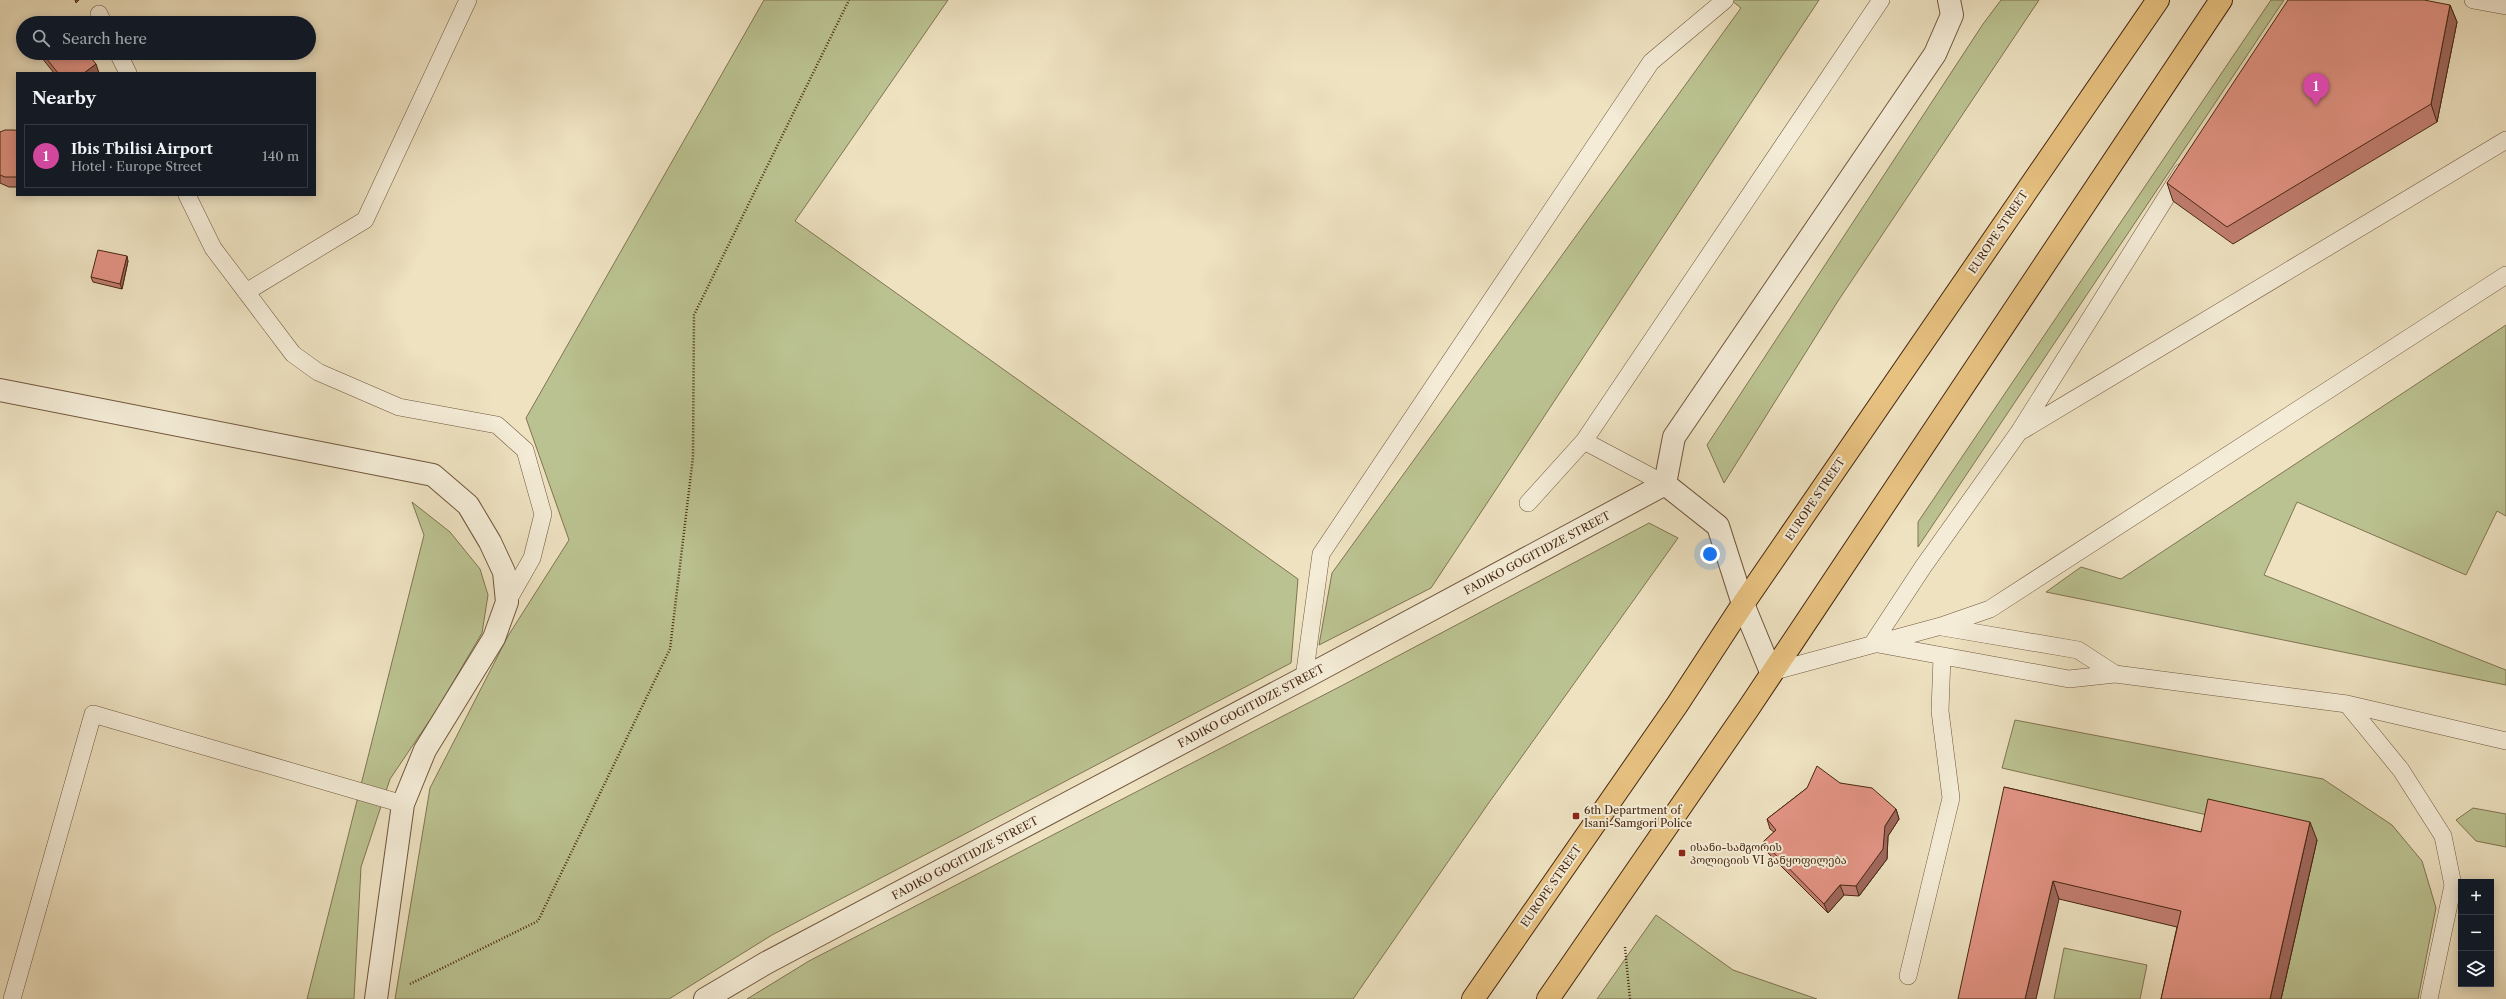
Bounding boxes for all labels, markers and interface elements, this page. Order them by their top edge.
search box [16,16,316,60]
icon: search [30,27,52,49]
text: Search here [62,29,147,48]
pin: 1 [2303,73,2329,106]
text: Nearby [32,88,96,108]
text: Ibis Tbilisi Airport [71,139,213,158]
text: 1 [43,148,49,164]
text: 140 m [262,148,299,164]
text: Hotel · Europe Street [71,158,202,174]
street label: EUROPE STREET [1965,187,2031,276]
street label: EUROPE STREET [1782,454,1848,543]
street label: FADIKO GOGITIDZE STREET [1461,508,1613,598]
your location [1700,544,1720,564]
street label: FADIKO GOGITIDZE STREET [1175,661,1327,751]
place label: 6th Department of Isani-Samgori Police [1584,803,1692,830]
marker: 6th Department of Isani-Samgori Police [1571,811,1581,821]
street label: FADIKO GOGITIDZE STREET [889,813,1041,903]
place label: ისანი-სამგორის პოლიციის VI განყოფილება [1690,840,1847,867]
street label: EUROPE STREET [1517,842,1585,930]
marker: ისანი-სამგორის პოლიციის VI განყოფილება [1677,848,1687,858]
map controls [2458,879,2494,987]
button: + [2458,879,2494,915]
button: − [2458,915,2494,951]
button: layers [2458,951,2494,987]

